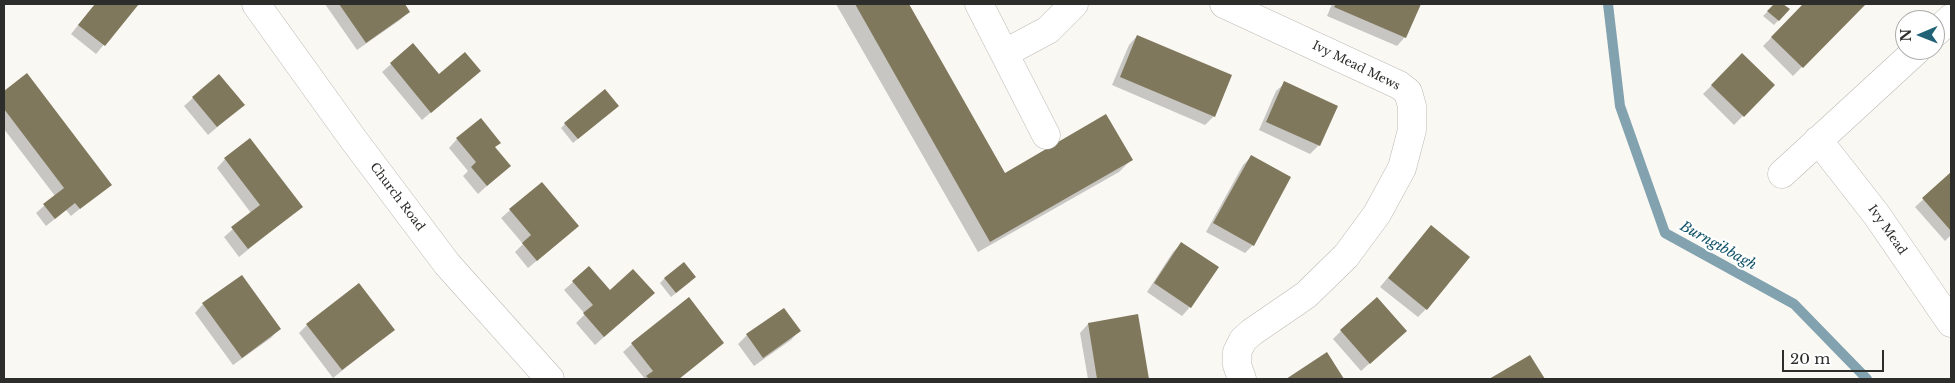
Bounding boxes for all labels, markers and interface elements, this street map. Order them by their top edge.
north arrow [1895,10,1945,60]
text: N [1897,29,1915,42]
street label: Ivy Mead Mews [1310,38,1402,94]
street label: Church Road [367,160,427,234]
street label: Ivy Mead [1865,202,1909,258]
water label: Burngibbagh [1677,218,1759,274]
scale bar [1785,340,1888,372]
text: 20 m [1790,349,1830,368]

